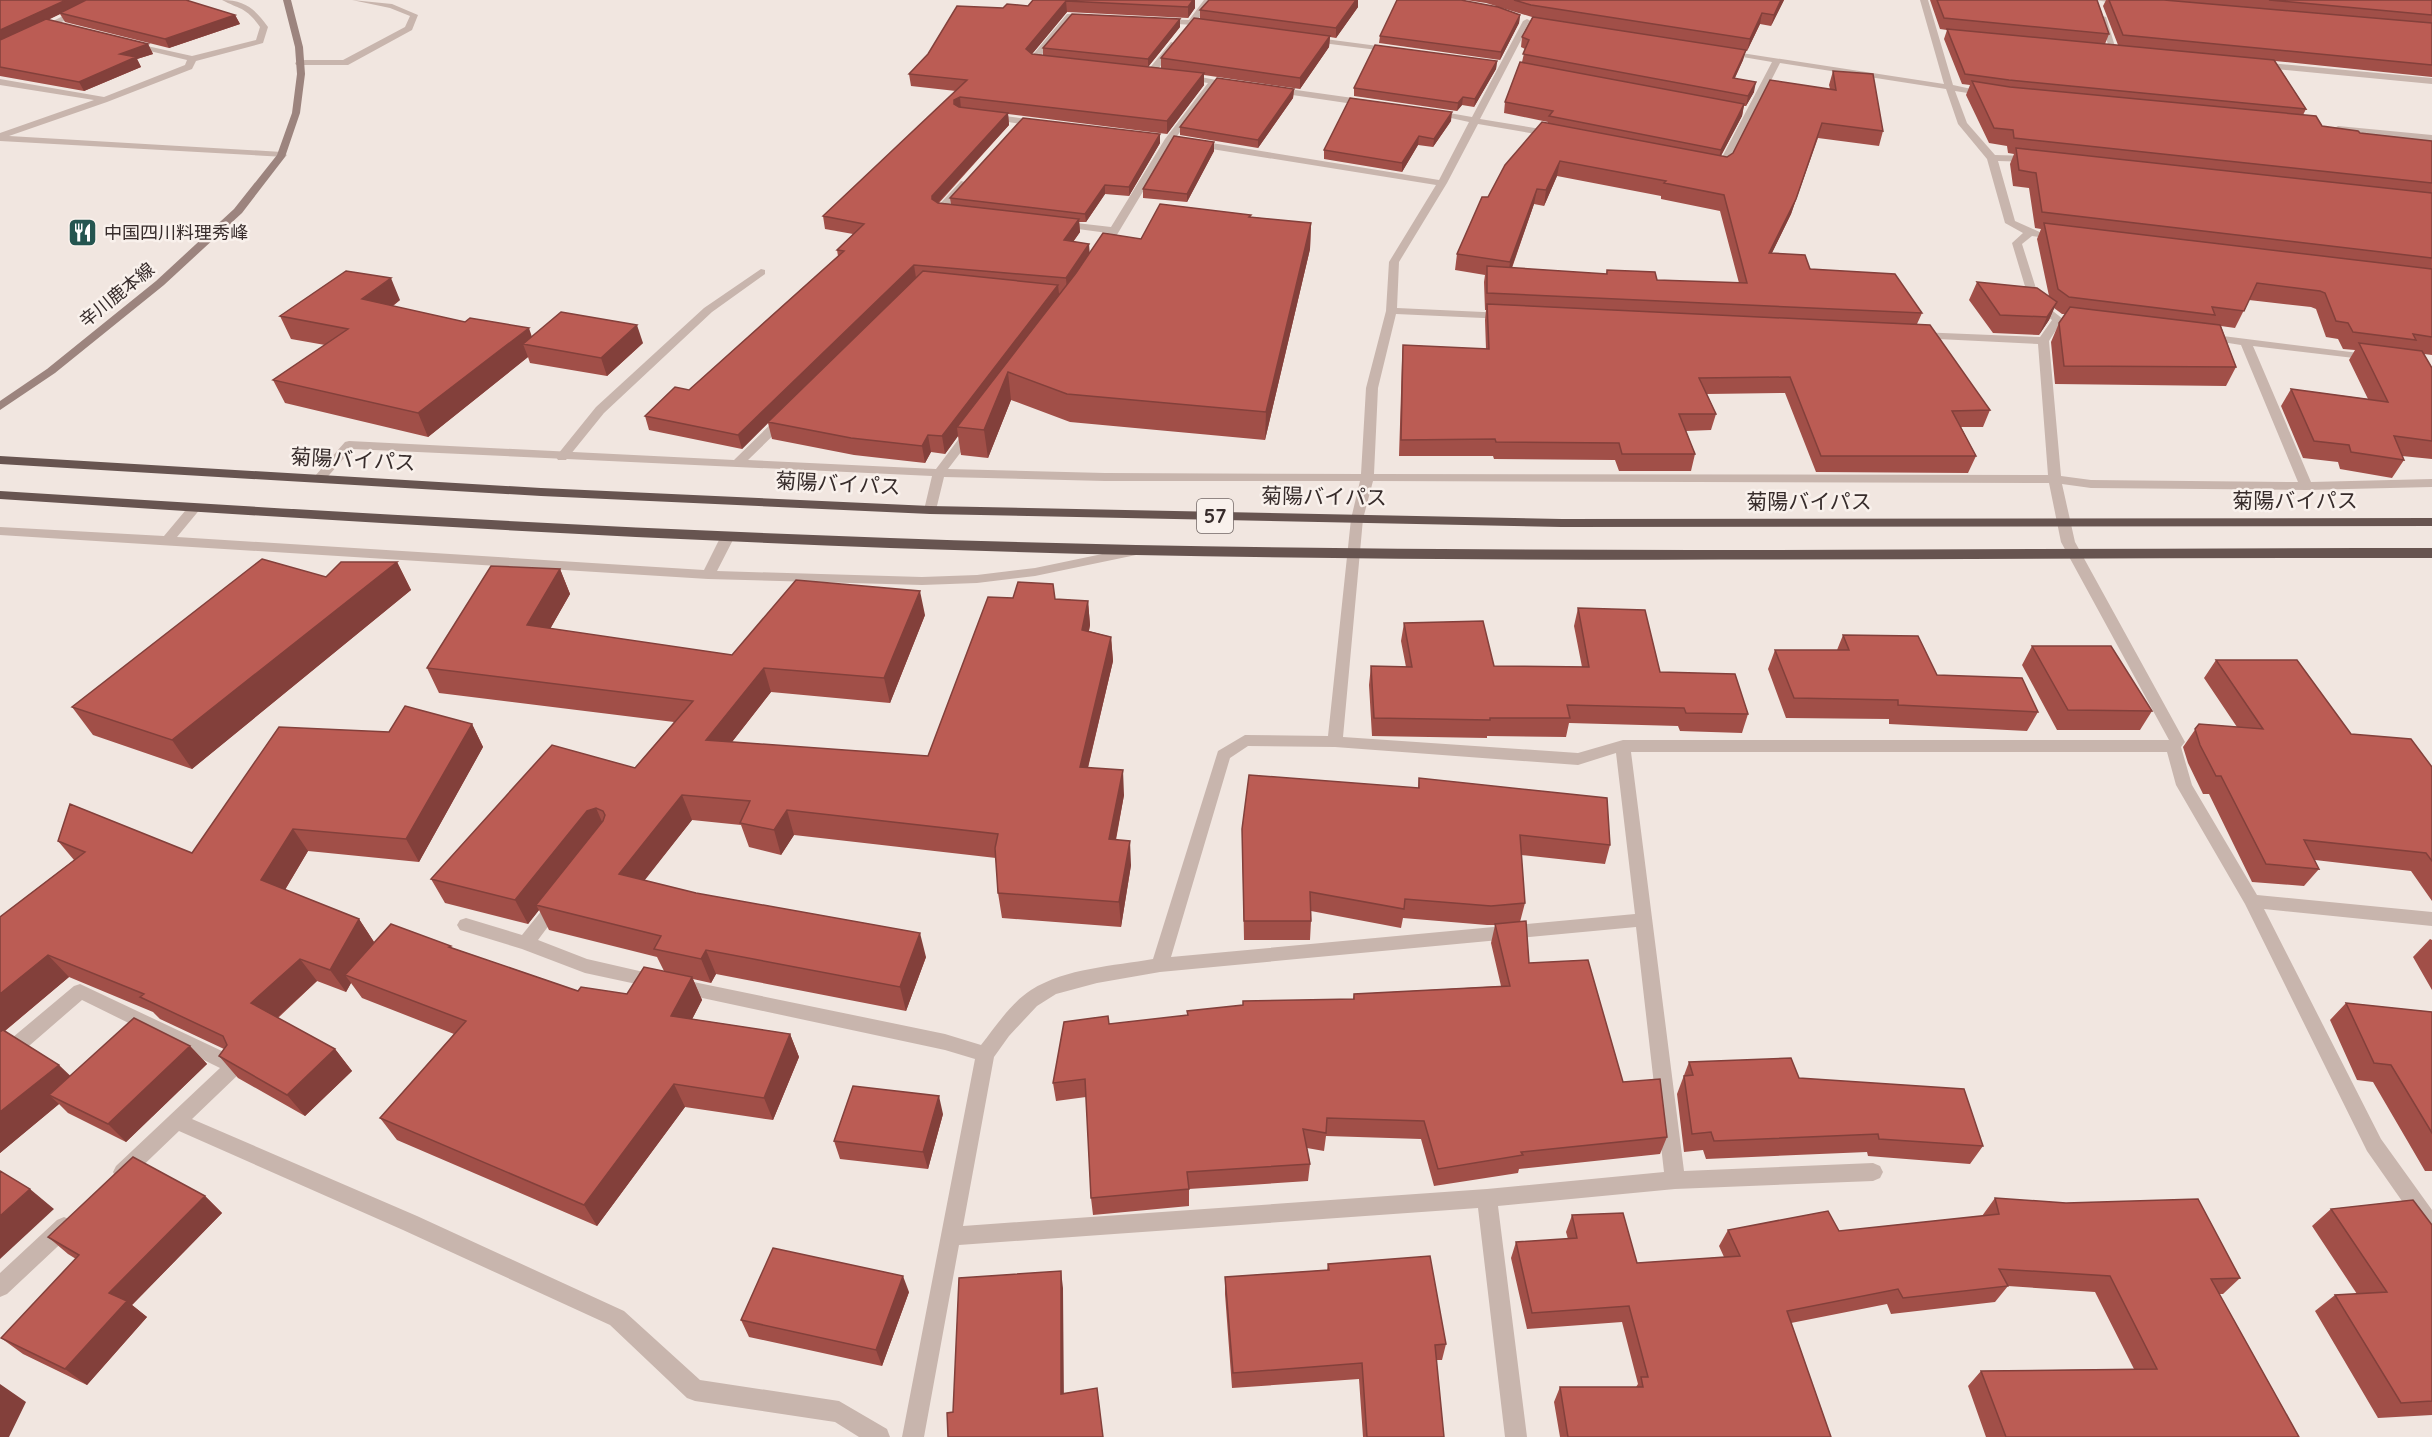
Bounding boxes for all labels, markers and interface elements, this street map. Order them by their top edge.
restaurant icon: 中国四川料理秀峰 [67,217,99,249]
place label: 中国四川料理秀峰 [104,221,248,244]
street label: 辛川鹿本線 [74,257,159,332]
street label: 菊陽バイパス [290,443,416,475]
street label: 菊陽バイパス [775,467,901,499]
street label: 菊陽バイパス [1261,482,1387,510]
street label: 菊陽バイパス [2232,487,2358,513]
street label: 菊陽バイパス [1746,488,1872,514]
road number: 57 [1197,499,1233,533]

